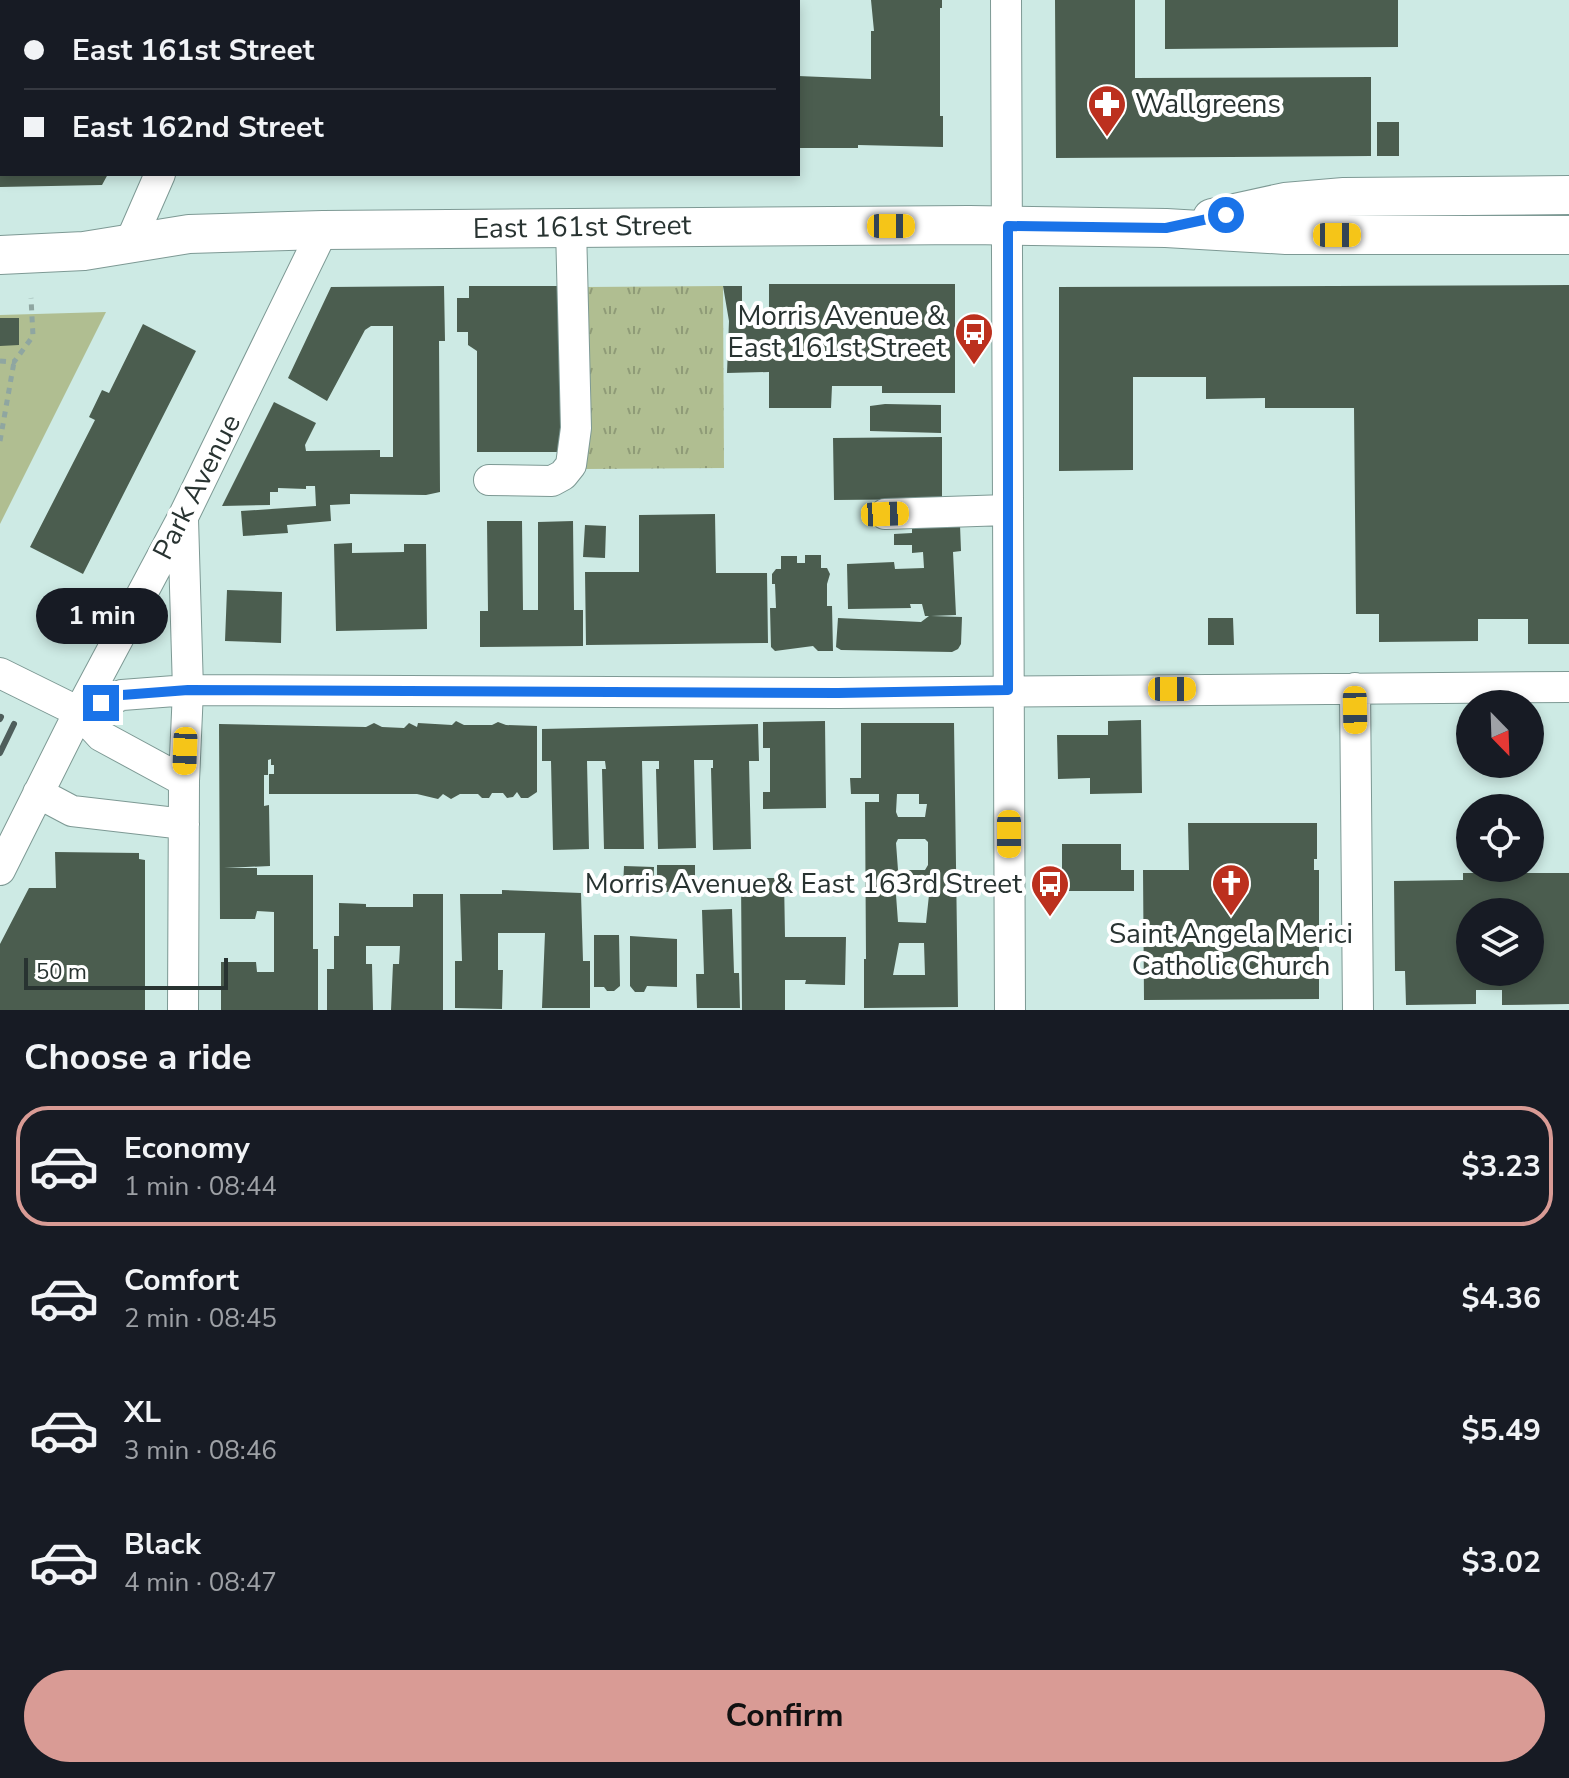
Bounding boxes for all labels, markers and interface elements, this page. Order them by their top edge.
text: East 161st Street [72,30,314,71]
pharmacy icon: Wallgreens [1086,83,1128,138]
place label: Wallgreens [1135,85,1281,123]
text: East 162nd Street [72,107,324,148]
route start [1208,197,1244,233]
street label: East 161st Street [472,206,692,248]
car [867,214,915,238]
car [1313,223,1361,247]
place label: Morris Avenue & East 161st Street [728,297,947,367]
bus stop icon: Morris Avenue & East 161st Street [953,311,995,366]
street label: Park Avenue [144,408,250,566]
car [861,501,909,527]
callout: 1 min [35,587,167,643]
text: 1 min [68,598,136,633]
car [1148,677,1196,701]
route end [83,685,119,721]
car [1343,686,1367,734]
north arrow [1456,690,1544,778]
map controls [1456,690,1544,986]
car [172,727,198,775]
button: locate [1456,794,1544,882]
car [997,810,1021,858]
church icon: Saint Angela Merici Catholic Church [1210,862,1252,917]
bus stop icon: Morris Avenue & East 163rd Street [1029,863,1071,918]
place label: Morris Avenue & East 163rd Street [585,865,1022,903]
button: layers [1456,898,1544,986]
place label: Saint Angela Merici Catholic Church [1109,915,1353,985]
scale bar [24,954,228,990]
text: 50 m [36,957,87,987]
text: Choose a ride [24,1033,252,1082]
text: Economy [124,1128,250,1169]
icon: car [28,1130,100,1202]
text: $3.23 [1462,1146,1541,1187]
text: 1 min · 08:44 [124,1169,277,1204]
text: Comfort [124,1260,239,1301]
icon: car [28,1262,100,1334]
text: $4.36 [1462,1278,1541,1319]
text: 2 min · 08:45 [124,1301,277,1336]
text: XL [124,1392,161,1433]
icon: car [28,1394,100,1466]
text: $5.49 [1462,1410,1541,1451]
text: 3 min · 08:46 [124,1433,277,1468]
text: Black [124,1524,201,1565]
icon: car [28,1526,100,1598]
text: $3.02 [1462,1542,1541,1583]
text: 4 min · 08:47 [124,1565,277,1600]
button: Confirm [24,1670,1545,1762]

